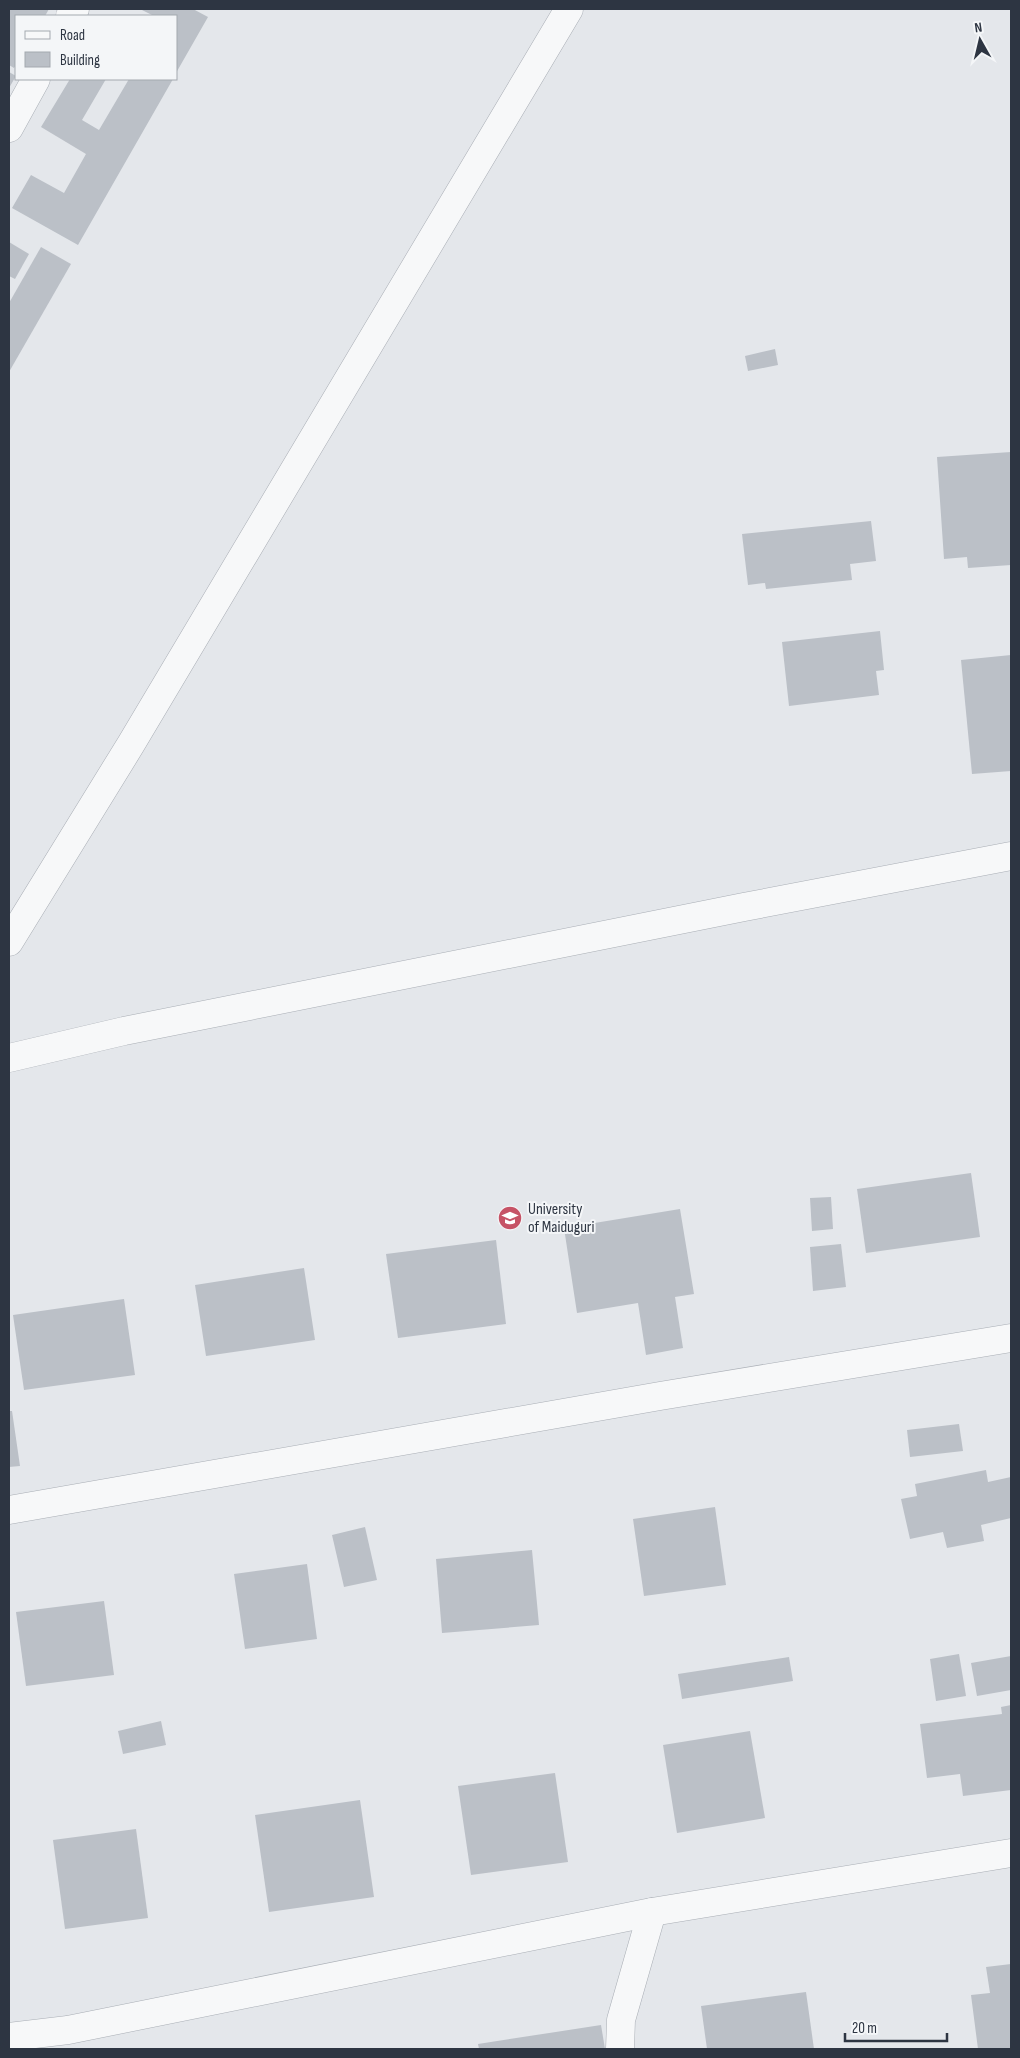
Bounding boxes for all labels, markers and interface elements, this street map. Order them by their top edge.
legend [15,15,178,80]
north arrow [955,15,1005,65]
text: N [973,19,983,37]
text: Road [60,26,85,45]
text: Building [60,51,100,70]
place label: University of Maiduguri [528,1200,594,1237]
school or university icon: University of Maiduguri [497,1205,523,1231]
scale bar [845,2010,948,2042]
text: 20 m [852,2019,877,2038]

